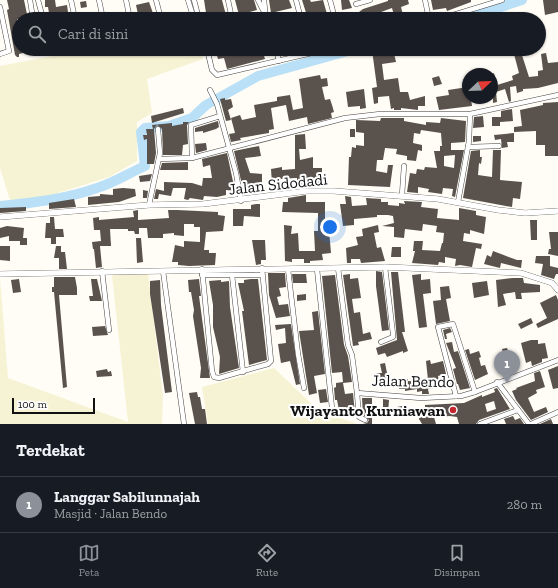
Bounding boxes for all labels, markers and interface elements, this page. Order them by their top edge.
search box [12,12,546,56]
icon: search [26,23,48,45]
text: Cari di sini [58,25,128,43]
north arrow [462,68,498,104]
street label: Jalan Sidodadi [228,169,329,199]
your location [320,217,340,237]
pin: 1 [494,350,520,383]
street label: Jalan Bendo [371,371,455,391]
scale bar [12,396,95,415]
text: 100 m [18,398,47,411]
place label: Wijayanto Kurniawan [290,401,446,420]
marker: Wijayanto Kurniawan [448,405,458,415]
text: Terdekat [16,440,85,460]
text: Langgar Sabilunnajah [54,488,200,506]
text: 1 [26,497,32,512]
text: 280 m [507,497,542,512]
text: Masjid · Jalan Bendo [54,506,167,521]
tab: Peta [78,542,100,579]
tab: Rute [256,542,278,579]
tab: Disimpan [434,542,480,579]

